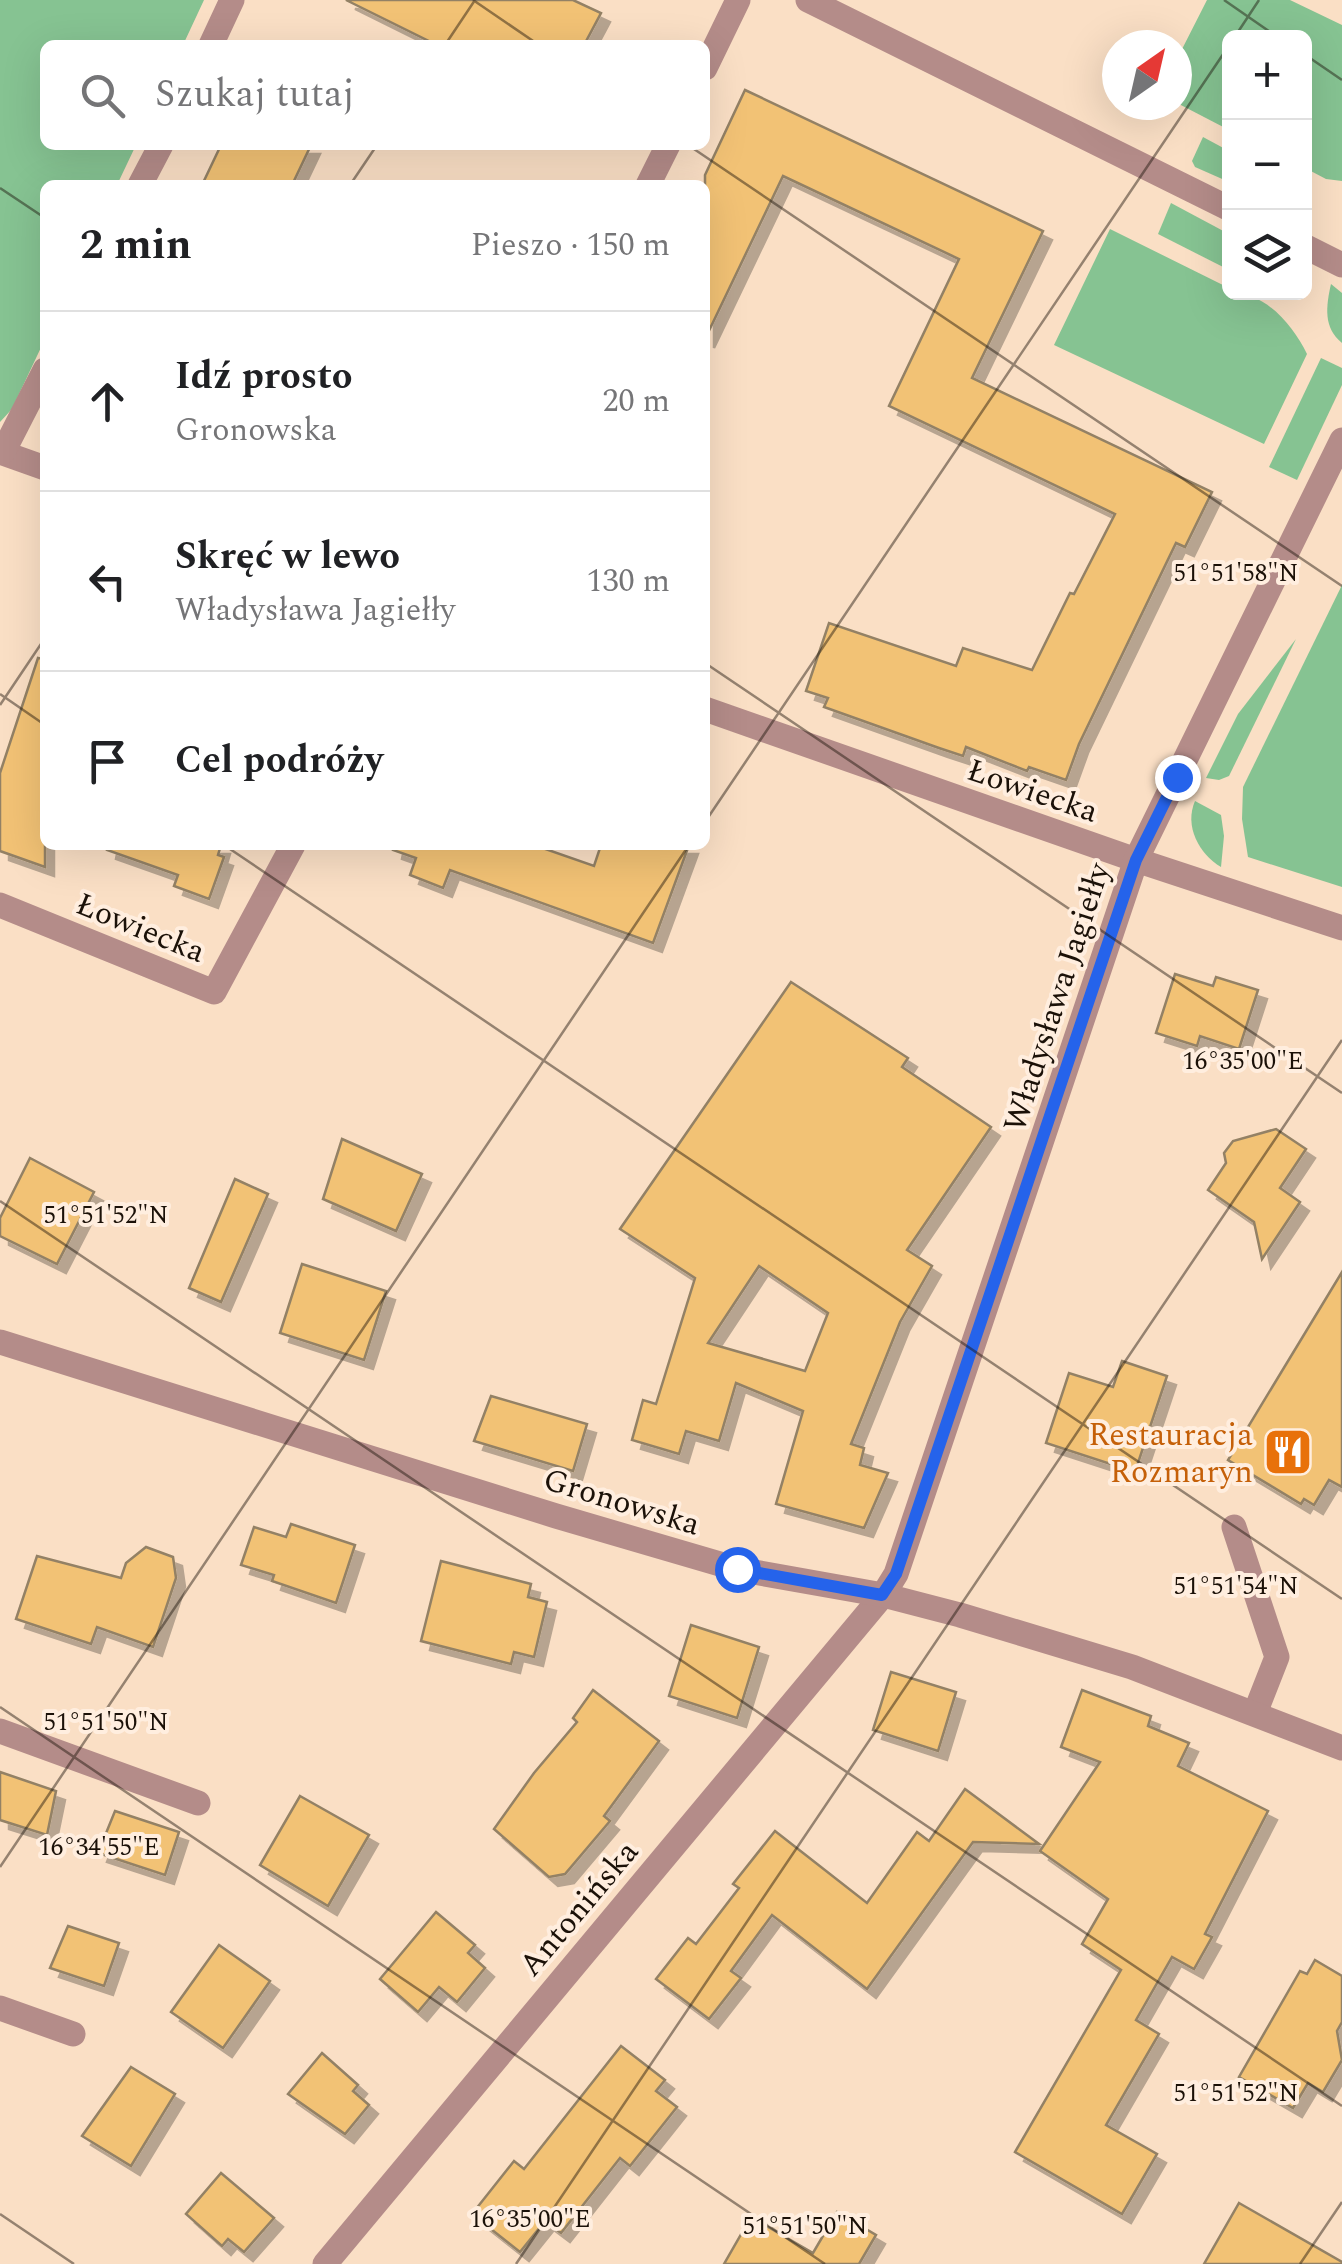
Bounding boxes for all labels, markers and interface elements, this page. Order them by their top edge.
north arrow [1102,30,1192,120]
map controls [1222,30,1312,300]
button: + [1222,30,1312,120]
search box [40,40,710,150]
text: Szukaj tutaj [155,66,355,124]
icon: search [75,68,130,123]
button: − [1222,120,1312,210]
button: layers [1222,210,1312,300]
text: 2 min [80,214,192,277]
text: Pieszo · 150 m [471,221,670,270]
text: Idź prosto [175,348,352,406]
icon: ahead [80,374,135,429]
text: 20 m [602,377,670,426]
text: Gronowska [175,406,336,455]
text: Skręć w lewo [175,528,400,586]
icon: left [80,554,135,609]
text: 51°51'58"N [1174,555,1298,593]
text: 130 m [586,557,670,606]
text: Władysława Jagiełły [175,586,455,635]
text: Cel podróży [175,732,383,790]
icon: arrive [80,734,135,789]
street label: Łowiecka [960,746,1105,837]
route end [1155,755,1201,801]
street label: Władysława Jagiełły [991,855,1125,1138]
street label: Łowiecka [68,880,213,977]
text: 16°35'00"E [1182,1043,1304,1081]
text: 51°51'52"N [44,1197,168,1235]
place label: Restauracja Rozmaryn [1088,1411,1253,1497]
restaurant icon: Restauracja Rozmaryn [1262,1426,1314,1478]
street label: Gronowska [537,1455,706,1550]
route start [715,1547,761,1593]
text: 51°51'54"N [1174,1568,1298,1606]
text: 51°51'50"N [44,1704,168,1742]
text: 16°34'55"E [38,1829,160,1867]
street label: Antonińska [507,1830,651,1988]
text: 51°51'52"N [1174,2075,1298,2113]
text: 16°35'00"E [469,2201,591,2239]
text: 51°51'50"N [743,2208,867,2246]

